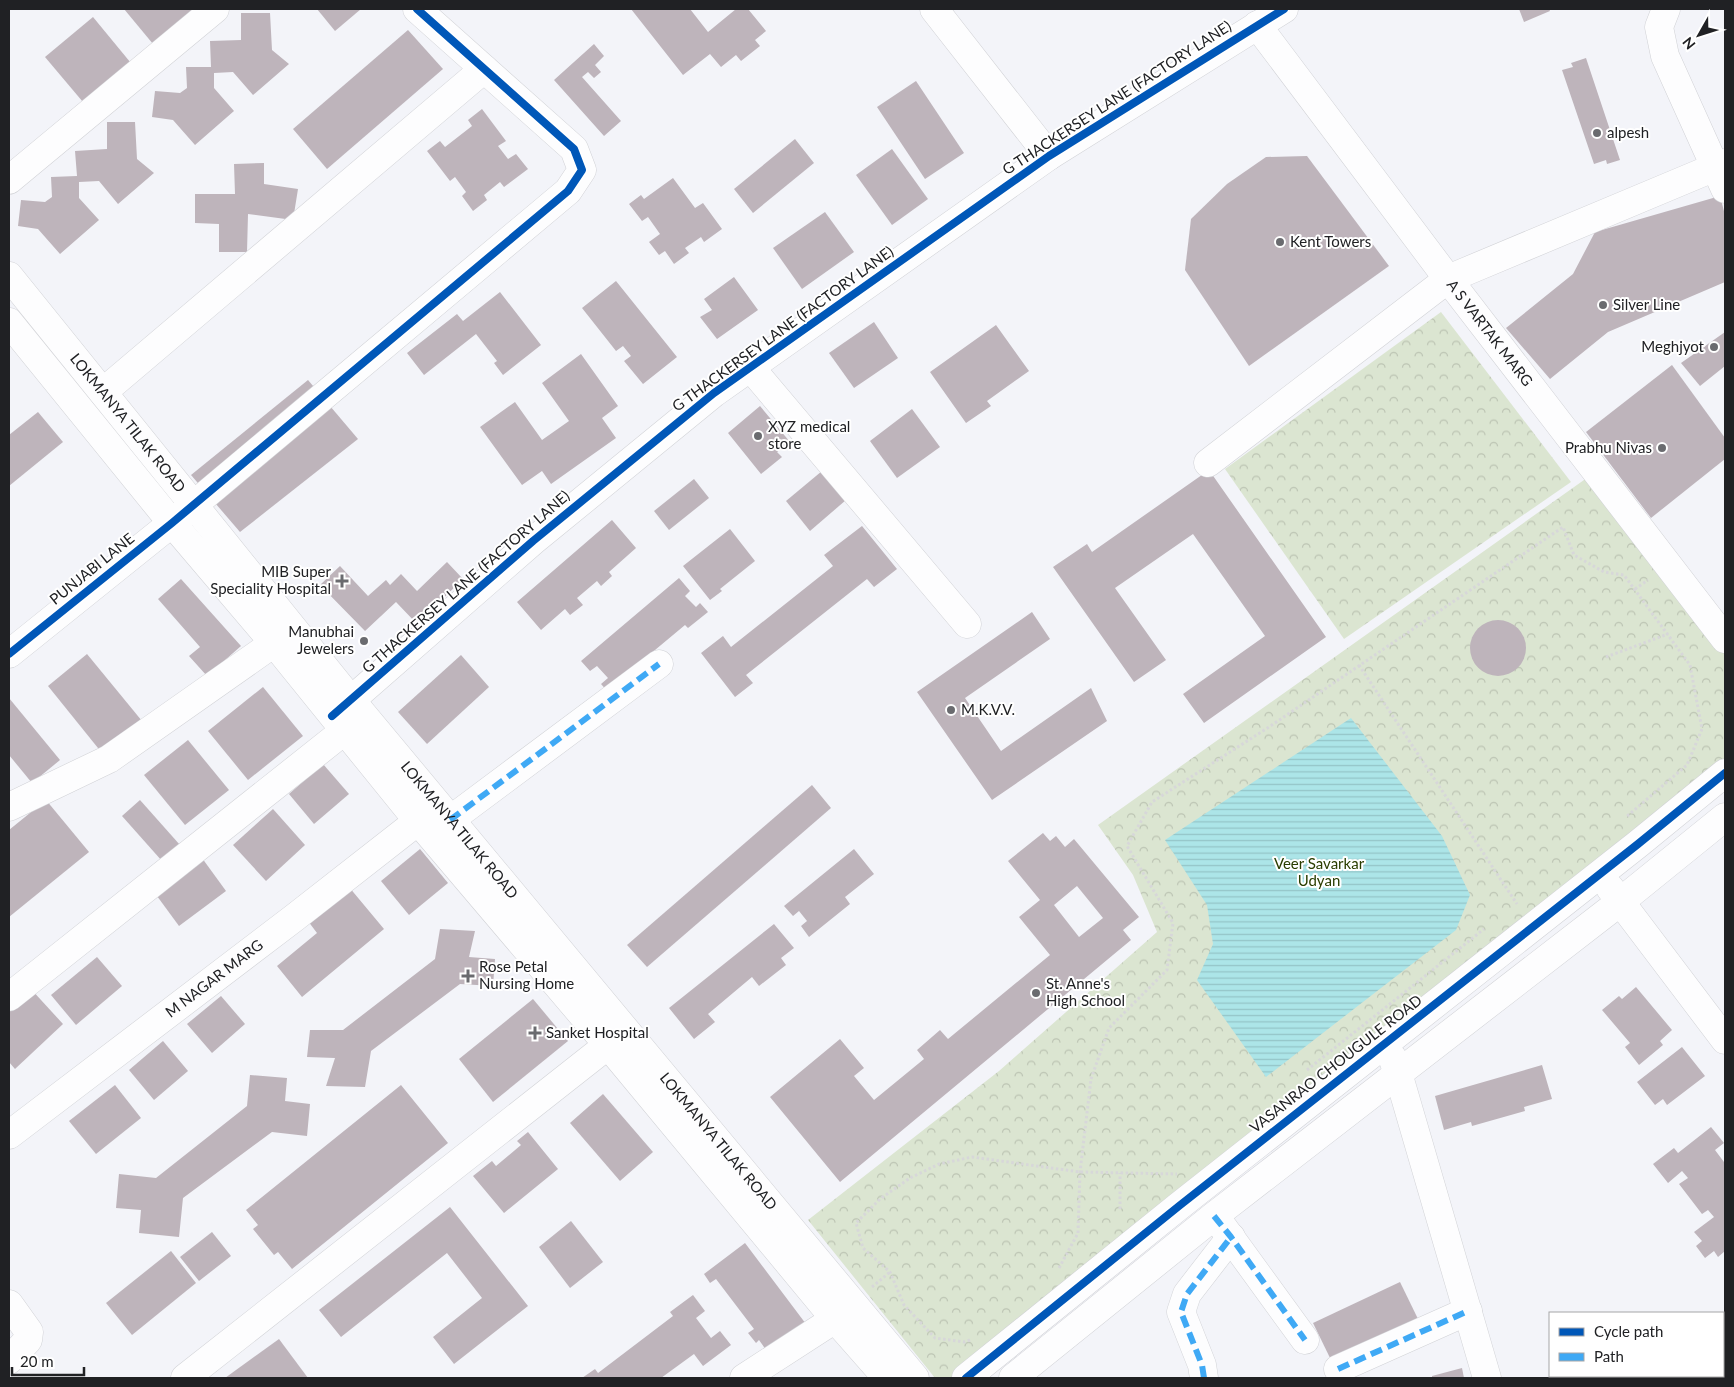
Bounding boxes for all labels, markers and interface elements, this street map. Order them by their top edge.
north arrow [1674,10,1724,60]
street label: G THACKERSEY LANE (FACTORY LANE) [999,16,1234,178]
text: N [1679,34,1699,53]
place label: alpesh [1607,123,1649,141]
marker: alpesh [1591,127,1603,139]
place label: Kent Towers [1290,232,1371,250]
marker: Kent Towers [1274,236,1286,248]
street label: G THACKERSEY LANE (FACTORY LANE) [668,242,897,415]
street label: A S VARTAK MARG [1444,276,1537,389]
place label: Silver Line [1613,295,1680,313]
marker: Silver Line [1597,299,1609,311]
place label: Meghjyot [1641,337,1705,355]
marker: Meghjyot [1708,341,1720,353]
street label: LOKMANYA TILAK ROAD [67,349,190,496]
place label: XYZ medical store [768,417,850,452]
marker: XYZ medical store [752,430,764,442]
place label: Prabhu Nivas [1565,438,1652,456]
marker: Prabhu Nivas [1656,442,1668,454]
street label: G THACKERSEY LANE (FACTORY LANE) [358,486,573,676]
street label: PUNJABI LANE [45,529,137,608]
place label: MIB Super Speciality Hospital [210,562,332,597]
marker: MIB Super Speciality Hospital [335,574,349,588]
place label: Manubhai Jewelers [288,622,354,657]
marker: Manubhai Jewelers [358,635,370,647]
place label: M.K.V.V. [961,700,1015,718]
marker: M.K.V.V. [945,704,957,716]
street label: LOKMANYA TILAK ROAD [398,757,522,902]
park label: Veer Savarkar Udyan [1274,854,1365,889]
street label: M NAGAR MARG [161,935,266,1021]
place label: Rose Petal Nursing Home [479,957,574,992]
marker: Rose Petal Nursing Home [461,969,475,983]
place label: St. Anne's High School [1046,974,1125,1009]
marker: St. Anne's High School [1030,987,1042,999]
street label: VASANRAO CHOUGULE ROAD [1246,990,1425,1136]
place label: Sanket Hospital [546,1023,649,1041]
marker: Sanket Hospital [528,1026,542,1040]
street label: LOKMANYA TILAK ROAD [657,1068,781,1213]
legend [1549,1312,1724,1377]
text: Cycle path [1594,1322,1663,1340]
scale bar [12,1344,85,1376]
text: Path [1594,1347,1624,1365]
text: 20 m [20,1352,54,1370]

